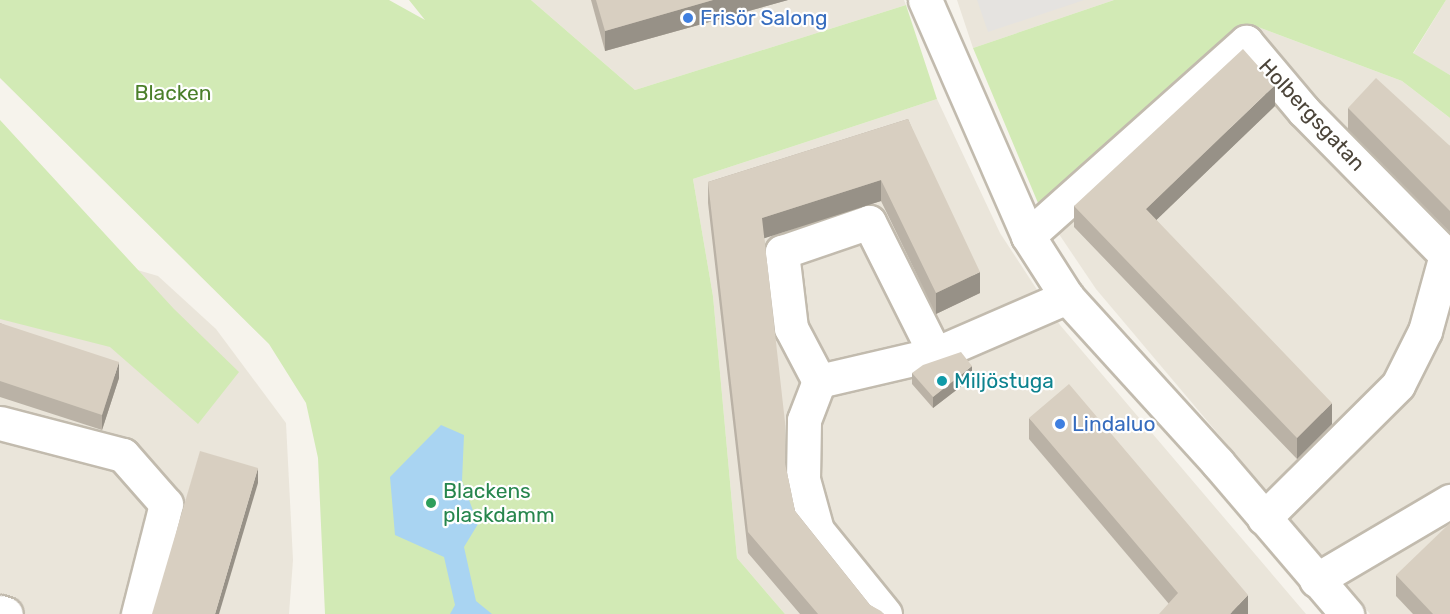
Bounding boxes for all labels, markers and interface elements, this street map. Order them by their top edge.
place label: Frisör Salong [700,5,828,31]
marker: Frisör Salong [681,11,695,25]
street label: Holbergsgatan [1254,54,1370,176]
park label: Blacken [134,80,212,106]
place label: Miljöstuga [954,368,1054,394]
marker: Miljöstuga [935,374,949,388]
place label: Lindaluo [1072,411,1156,437]
marker: Lindaluo [1053,417,1067,431]
place label: Blackens plaskdamm [443,478,555,528]
marker: Blackens plaskdamm [424,496,438,510]

